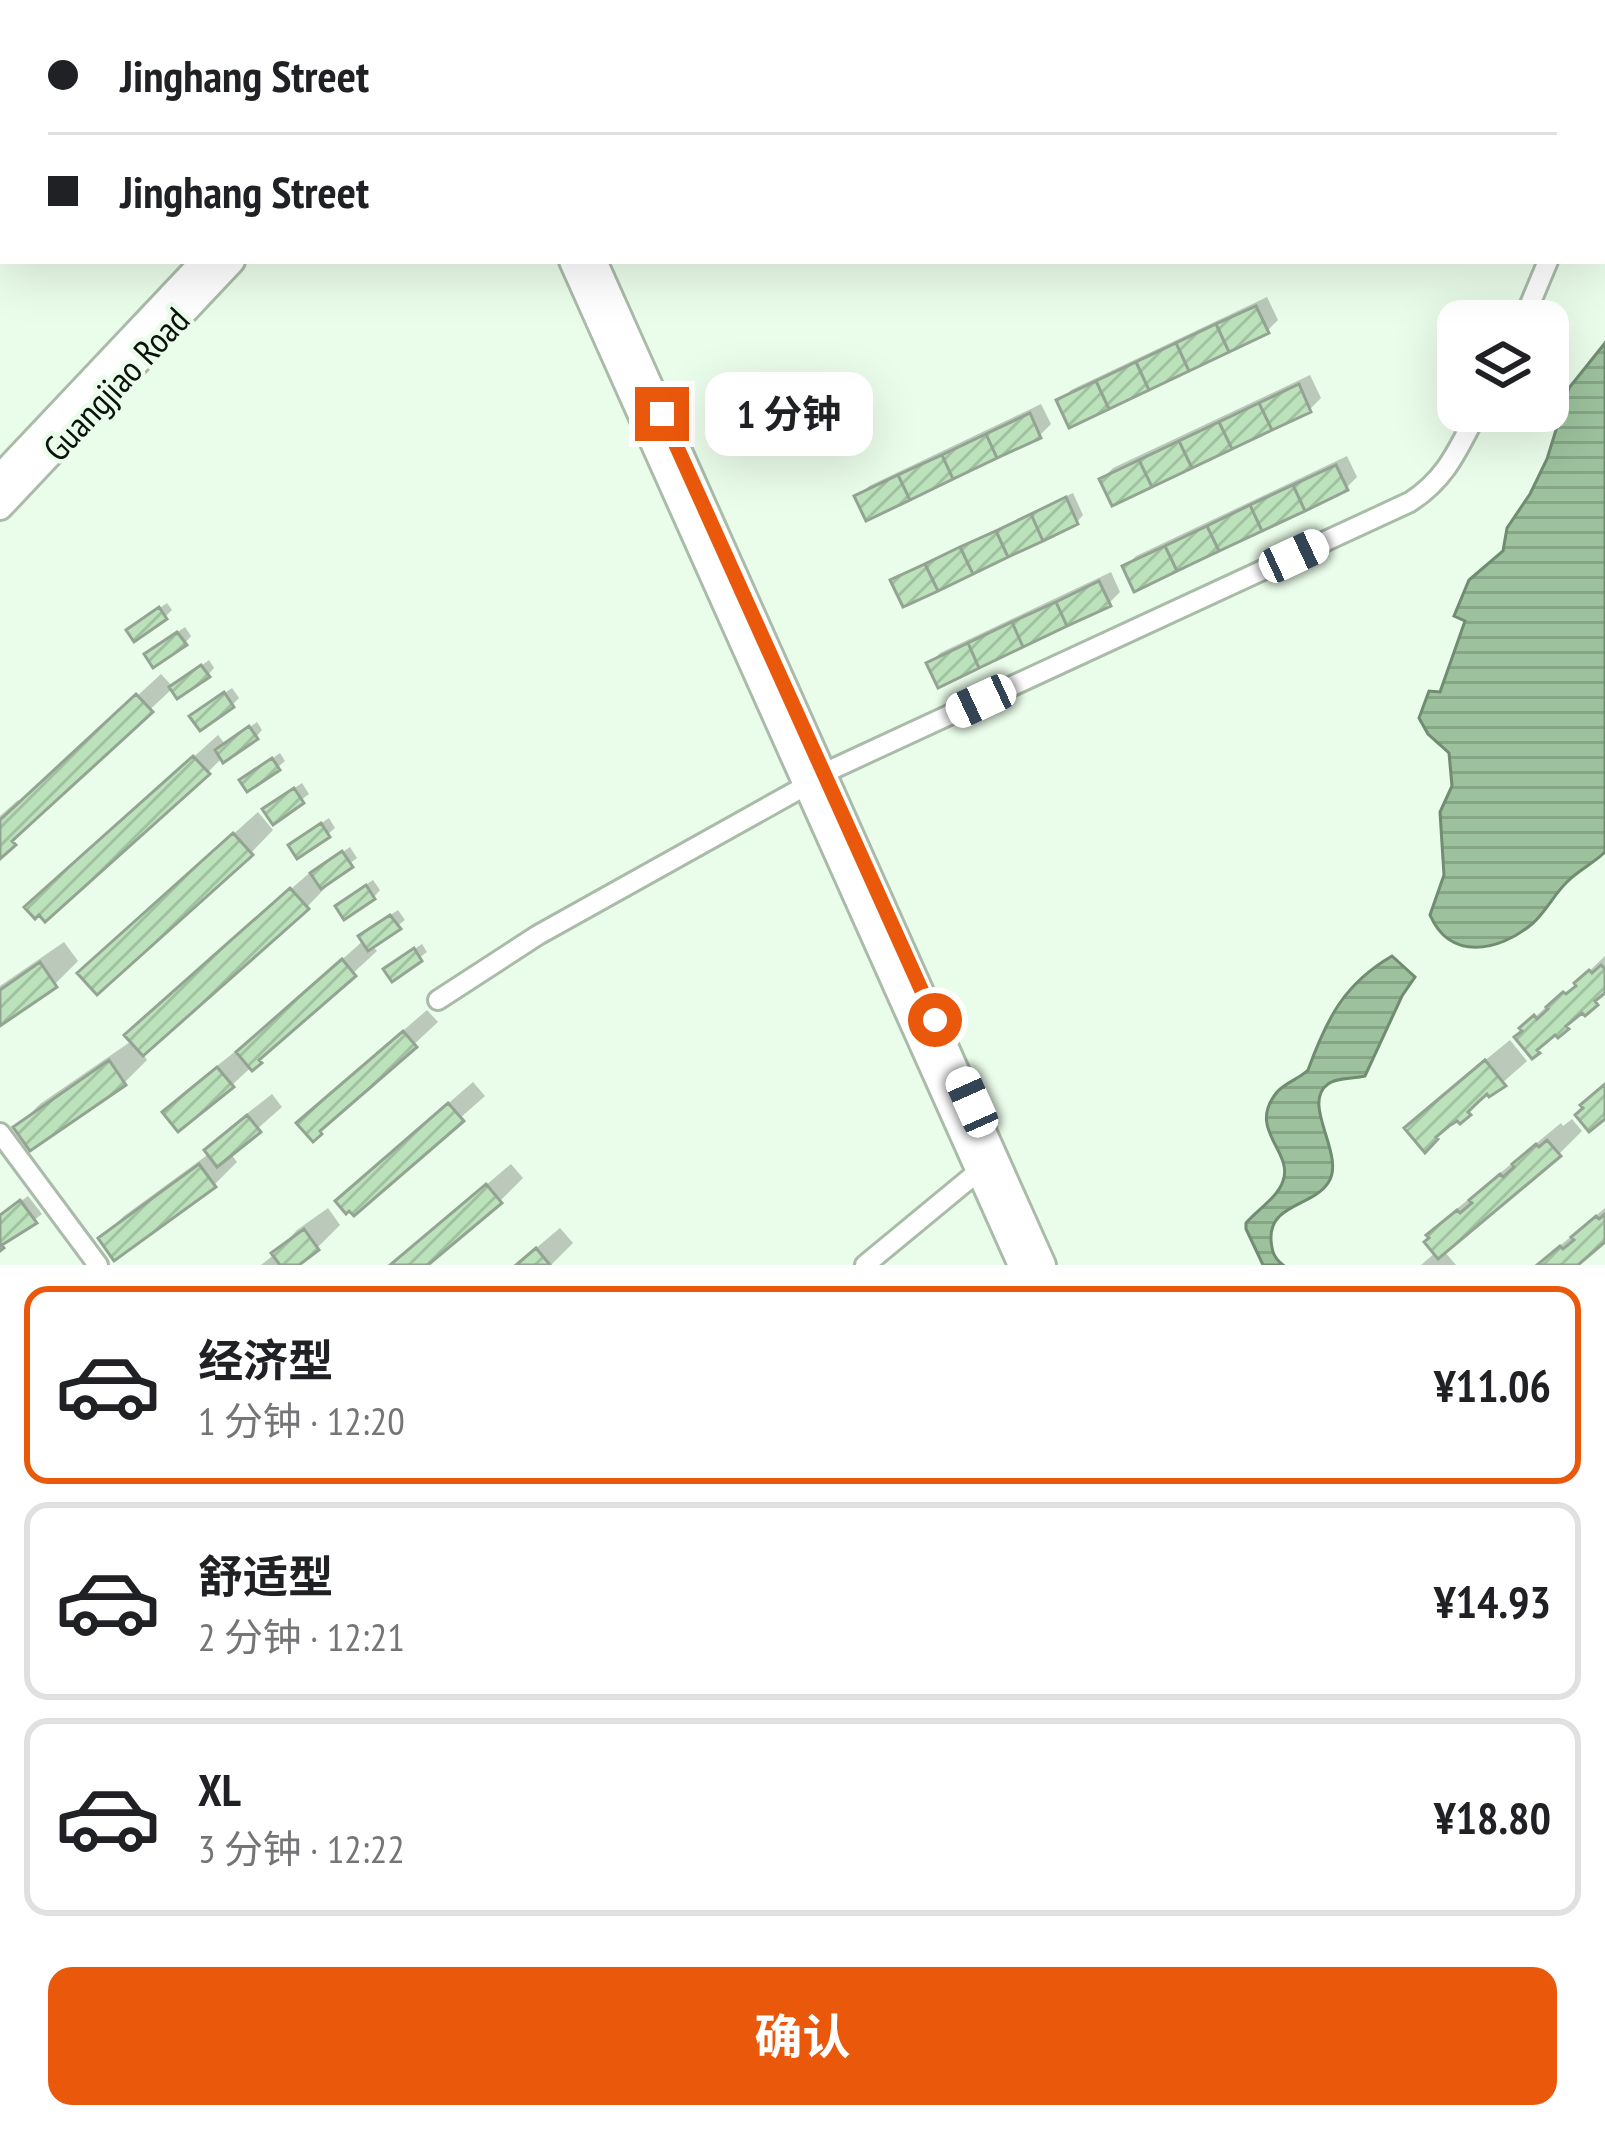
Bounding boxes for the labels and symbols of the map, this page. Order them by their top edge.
street label: Guangjiao Road [32,297,199,471]
callout: 1 分钟 [704,372,872,456]
route end [635,387,689,441]
car [1254,524,1334,588]
car [941,669,1021,733]
route start [908,993,962,1047]
car [941,1062,1003,1142]

